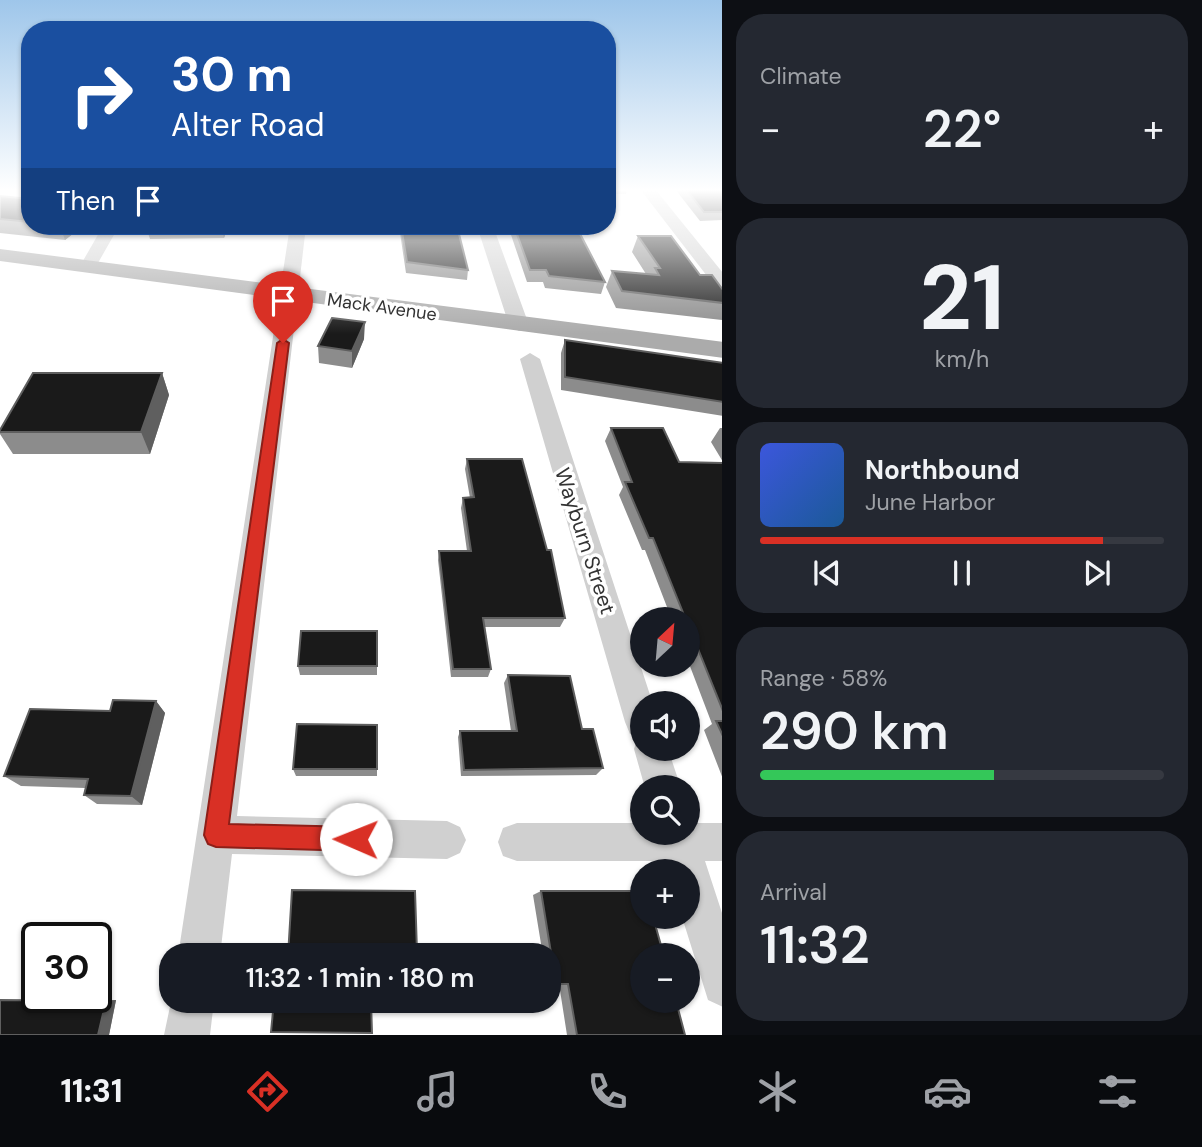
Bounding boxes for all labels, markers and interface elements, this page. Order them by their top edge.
text: 30 m [171,42,293,106]
icon: right [56,49,147,140]
text: Climate [760,61,842,91]
text: 22° [923,95,1001,163]
text: Alter Road [171,104,325,146]
text: − [760,104,781,154]
text: + [1143,104,1164,154]
icon: arrive [129,182,167,220]
text: Then [56,184,115,218]
text: 21 [919,239,1005,357]
pin [253,271,313,343]
icon: arrive [264,282,302,320]
street label: Mack Avenue [326,287,438,327]
text: km/h [935,344,989,374]
text: Northbound [865,453,1020,487]
street label: Wayburn Street [548,464,622,618]
text: June Harbor [865,487,995,517]
icon: previous [808,554,846,592]
icon: pause [943,554,981,592]
icon: next [1078,554,1116,592]
north arrow [630,607,700,677]
map controls [630,607,700,1013]
text: Range · 58% [760,663,887,693]
button: sound [630,691,700,761]
text: 290 km [760,697,949,765]
button: search [630,775,700,845]
position arrow [319,802,393,876]
button: + [630,859,700,929]
text: Arrival [760,877,827,907]
text: 11:32 [760,911,870,979]
speed limit sign: 30 [21,922,112,1013]
button: − [630,943,700,1013]
text: 11:32 · 1 min · 180 m [246,961,474,995]
icon: directions [243,1067,292,1116]
icon: music [413,1067,462,1116]
icon: phone [583,1067,632,1116]
icon: climate [753,1067,802,1116]
icon: car [923,1067,972,1116]
icon: filters [1093,1067,1142,1116]
text: 11:31 [60,1070,123,1112]

